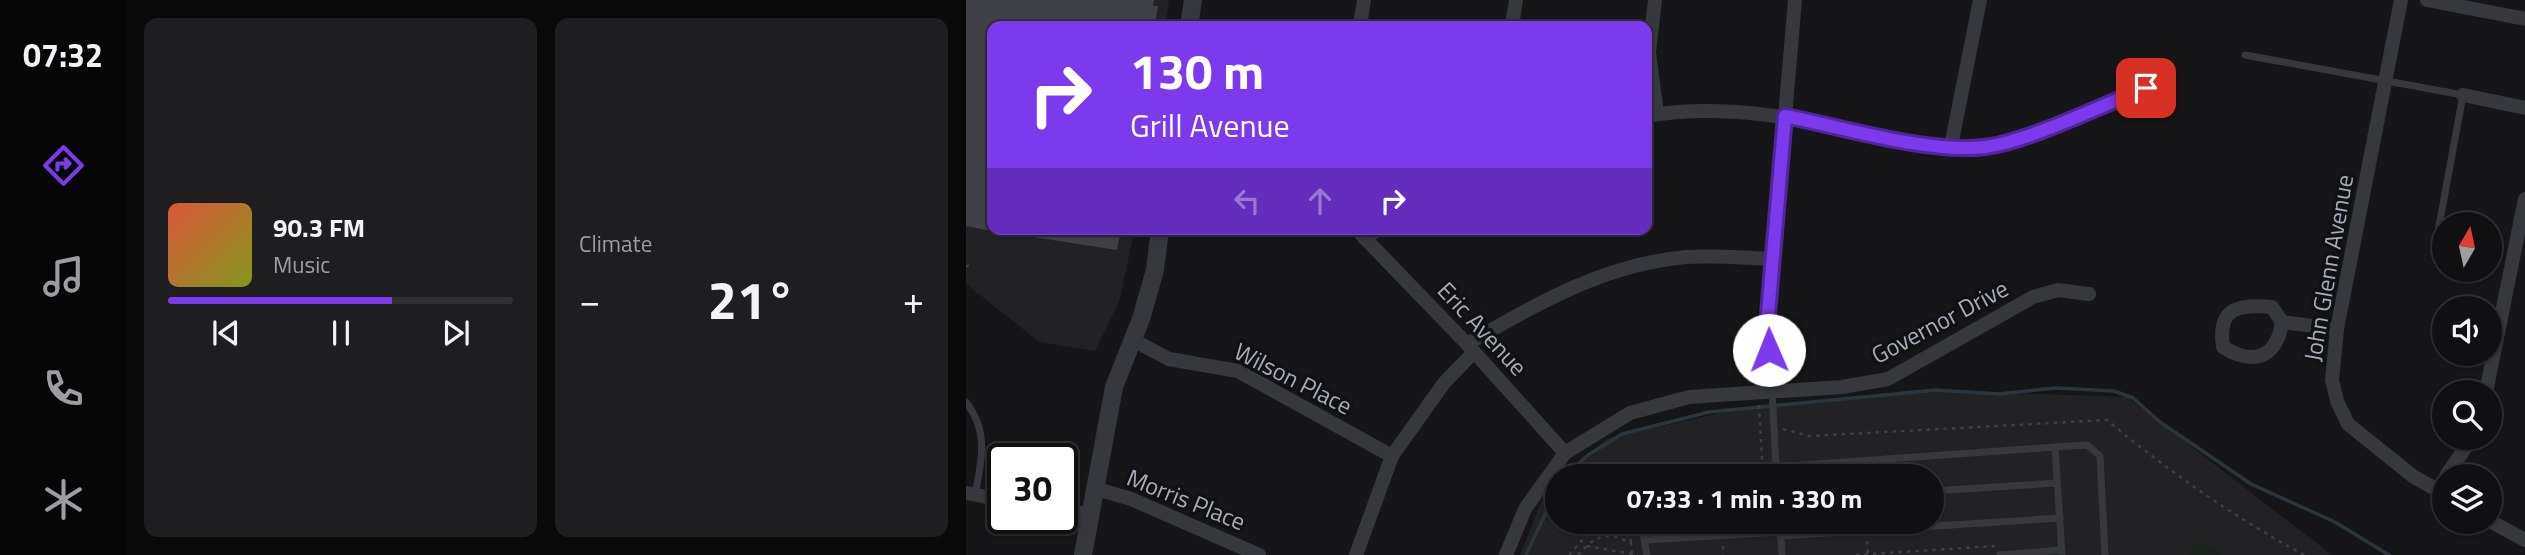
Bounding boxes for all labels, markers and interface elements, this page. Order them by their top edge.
text: 07:32 [23,31,103,79]
text: 130 m [1130,33,1264,108]
icon: right [1015,49,1106,140]
pin [2116,58,2176,118]
icon: arrive [2127,69,2165,107]
text: Grill Avenue [1130,101,1290,149]
icon: directions [39,141,88,190]
street label: John Glenn Avenue [2294,172,2362,364]
icon: left [1228,182,1266,220]
icon: ahead [1301,182,1339,220]
icon: right [1374,182,1412,220]
text: 90.3 FM [273,208,365,247]
north arrow [2432,212,2502,282]
map controls [2432,212,2502,534]
text: Climate [579,226,652,261]
text: Music [273,247,330,282]
icon: music [39,252,88,301]
text: 21° [708,260,795,339]
street label: Governor Drive [1865,270,2014,372]
text: − [579,271,600,329]
text: + [903,271,924,329]
street label: Eric Avenue [1429,273,1536,384]
button: sound [2432,296,2502,366]
position arrow [1732,313,1806,387]
icon: previous [207,314,245,352]
icon: pause [322,314,360,352]
icon: next [437,314,475,352]
street label: Wilson Place [1228,333,1359,423]
icon: phone [39,364,88,413]
button: search [2432,380,2502,450]
speed limit sign: 30 [987,443,1078,534]
street label: Morris Place [1122,459,1251,539]
button: layers [2432,464,2502,534]
icon: climate [39,475,88,524]
text: 07:33 · 1 min · 330 m [1627,479,1862,518]

